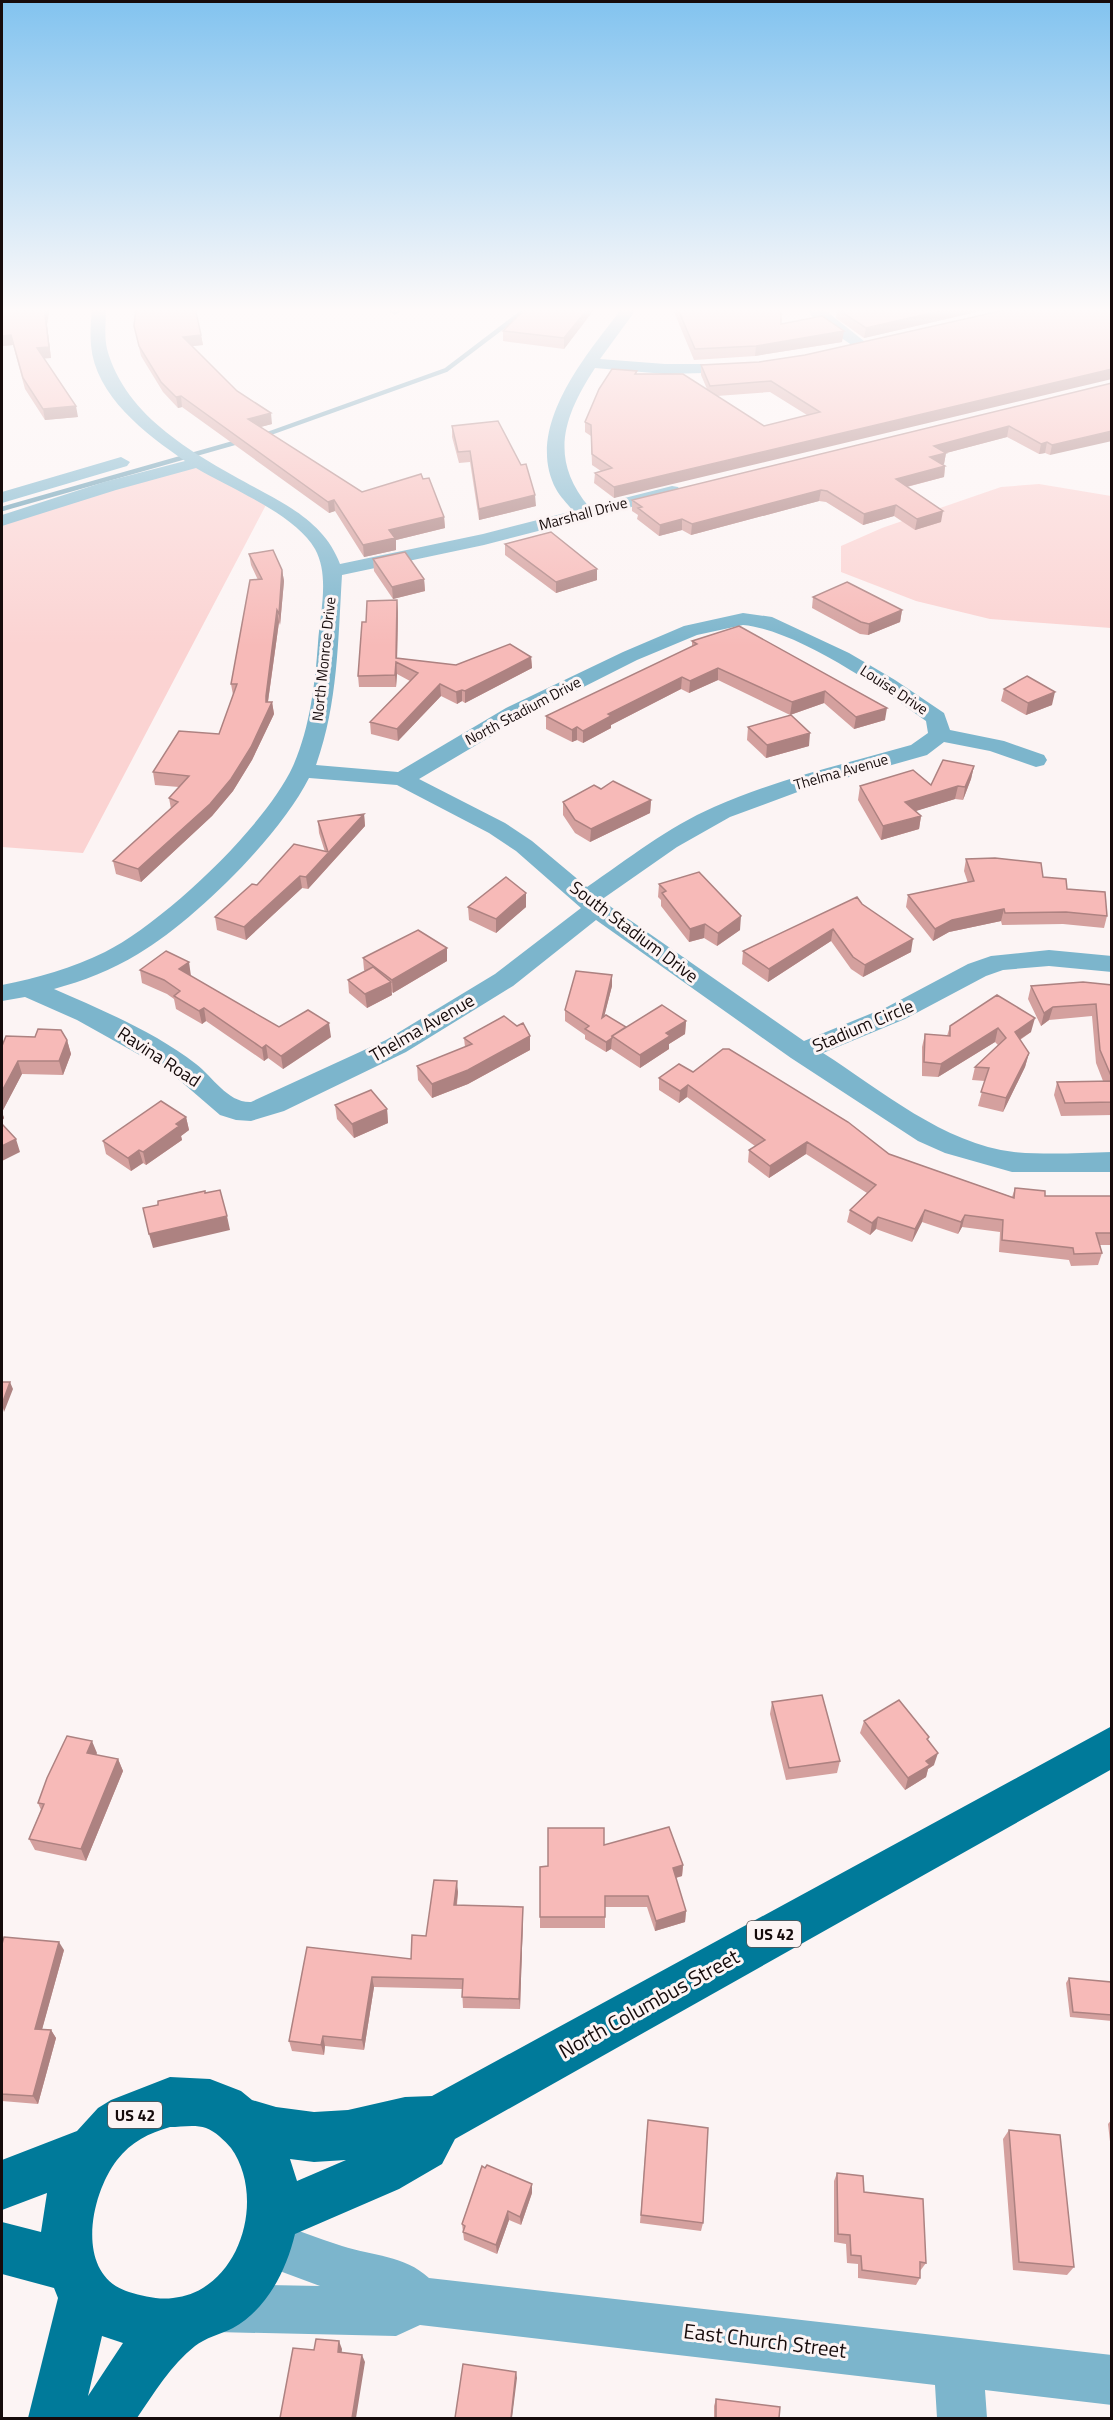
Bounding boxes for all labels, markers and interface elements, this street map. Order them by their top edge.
street label: Marshall Drive [536,491,630,536]
street label: North Monroe Drive [306,596,341,722]
street label: Louise Drive [856,659,933,720]
street label: North Stadium Drive [461,670,585,751]
street label: Thelma Avenue [791,747,891,796]
street label: South Stadium Drive [564,874,704,989]
street label: Thelma Avenue [364,987,479,1068]
street label: Stadium Circle [808,992,918,1059]
street label: Ravina Road [112,1020,206,1094]
road number: US 42 [747,1921,801,1947]
street label: North Columbus Street [552,1940,745,2066]
road number: US 42 [108,2102,162,2128]
street label: East Church Street [682,2314,849,2366]

